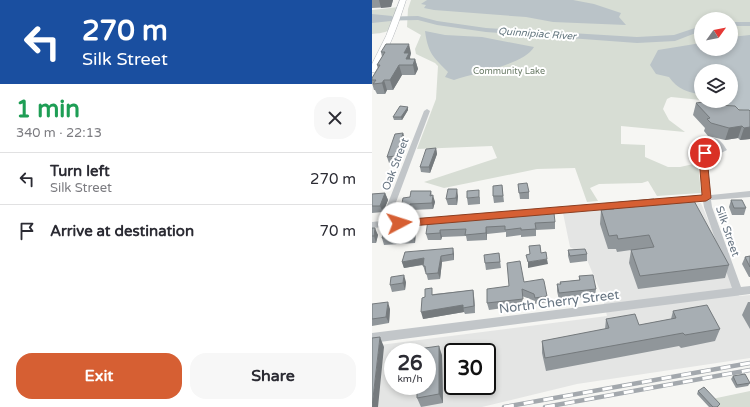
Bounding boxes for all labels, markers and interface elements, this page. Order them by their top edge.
north arrow [694,12,738,56]
map controls [694,12,738,108]
text: 270 m [82,14,168,48]
icon: left [16,16,68,68]
water label: Quinnipiac River [498,25,577,43]
text: Silk Street [82,48,168,70]
button: layers [694,64,738,108]
park label: Community Lake [473,66,545,77]
text: 1 min [16,95,80,124]
button: close [314,97,356,139]
text: 340 m · 22:13 [16,125,102,141]
street label: Oak Street [379,136,411,192]
pin [688,136,722,170]
icon: arrive [694,142,716,164]
text: Turn left [50,162,110,180]
icon: left [16,168,38,190]
text: 270 m [310,170,356,188]
text: Silk Street [50,180,112,196]
position arrow [378,202,420,244]
street label: Silk Street [713,204,742,258]
icon: arrive [16,220,38,242]
text: Arrive at destination [50,222,194,240]
text: 70 m [319,222,356,240]
street label: North Cherry Street [498,287,620,317]
speed limit sign: 30 [444,343,496,395]
text: 26 [397,352,423,376]
button: Exit [16,353,182,399]
button: Share [190,353,356,399]
text: km/h [397,373,423,385]

